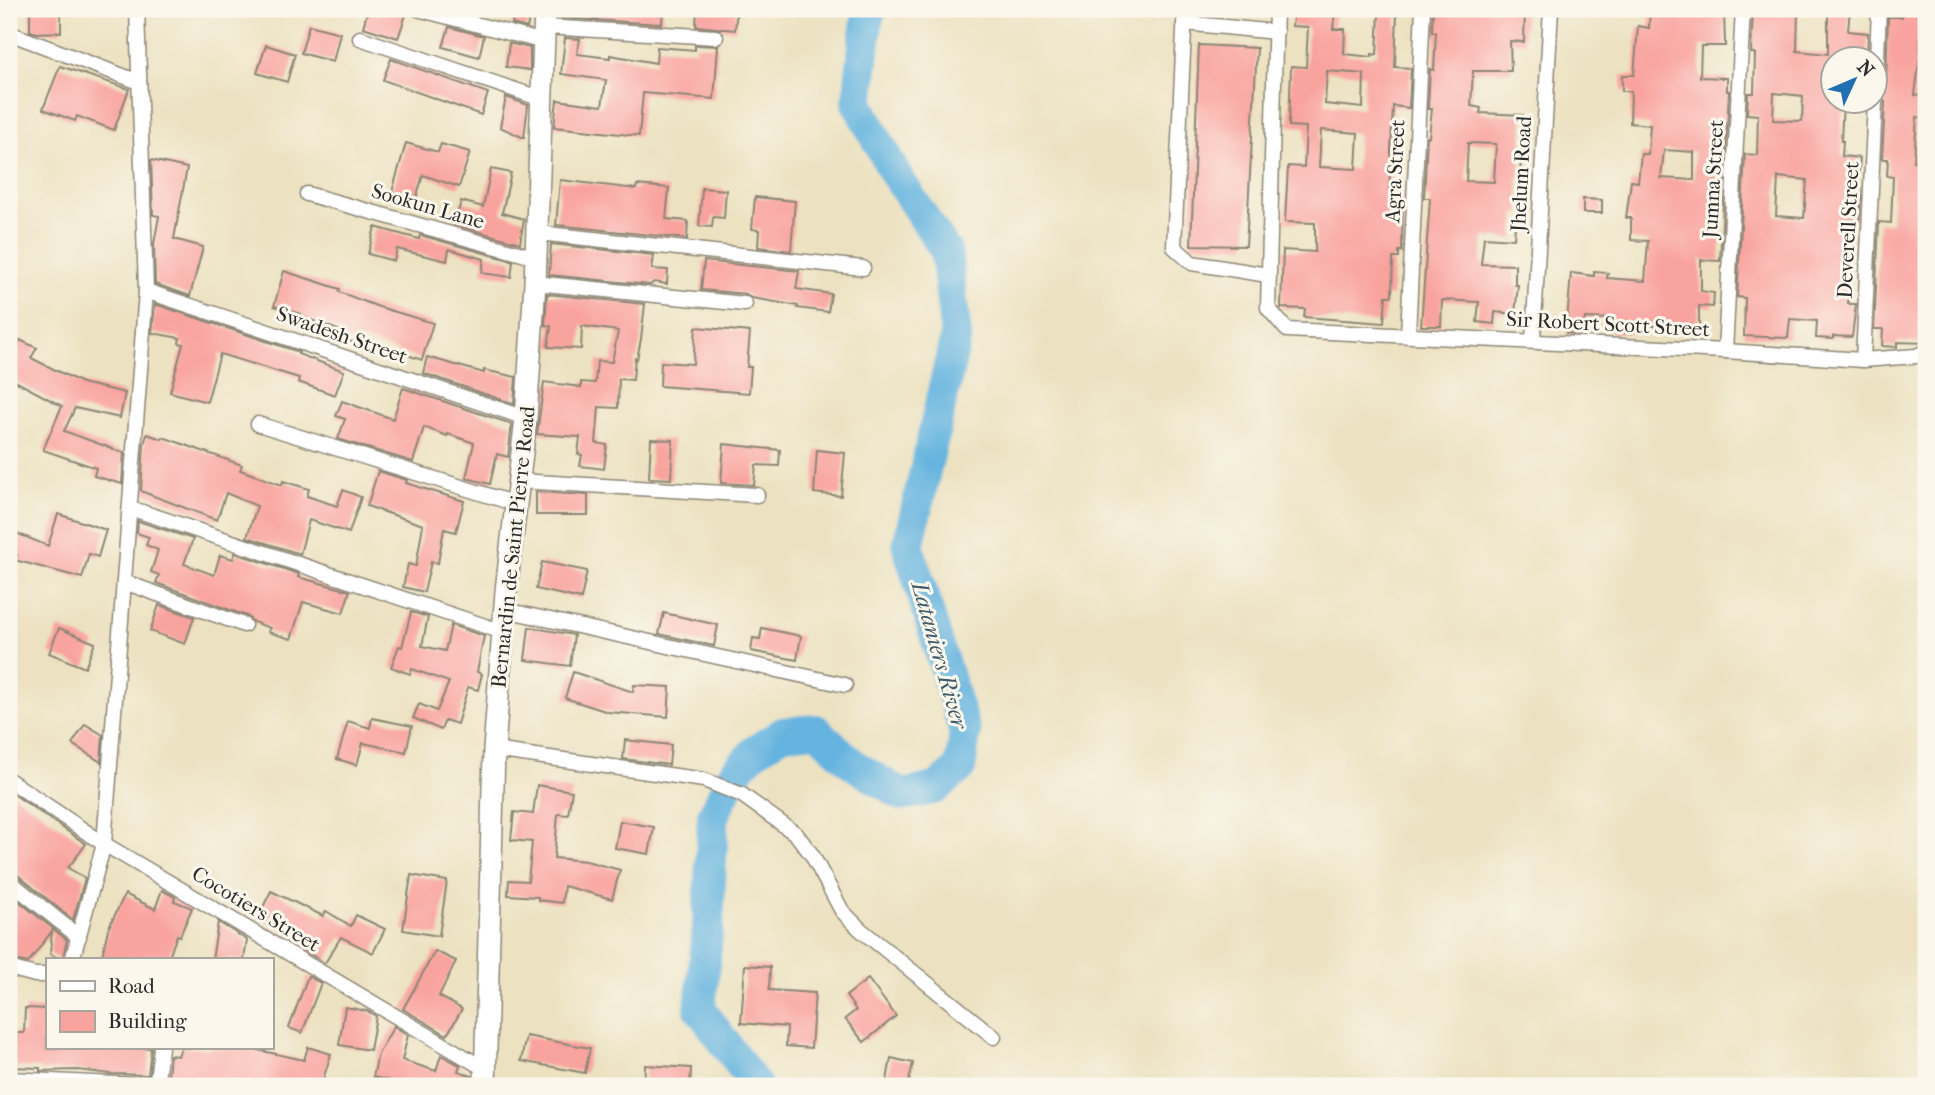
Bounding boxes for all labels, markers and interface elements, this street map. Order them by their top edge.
north arrow [1820,46,1890,116]
text: N [1853,56,1879,82]
street label: Jhelum Road [1506,115,1536,235]
street label: Agra Street [1380,118,1410,224]
street label: Jumna Street [1698,119,1728,241]
street label: Deverell Street [1832,160,1864,299]
street label: Sookun Lane [369,178,487,234]
street label: Swadesh Street [273,301,411,369]
street label: Sir Robert Scott Street [1506,307,1711,341]
street label: Bernardin de Saint Pierre Road [486,404,540,689]
water label: Lataniers River [905,577,974,733]
street label: Cocotiers Street [188,861,325,957]
legend [46,958,273,1050]
text: Road [108,974,155,998]
text: Building [108,1009,187,1033]

